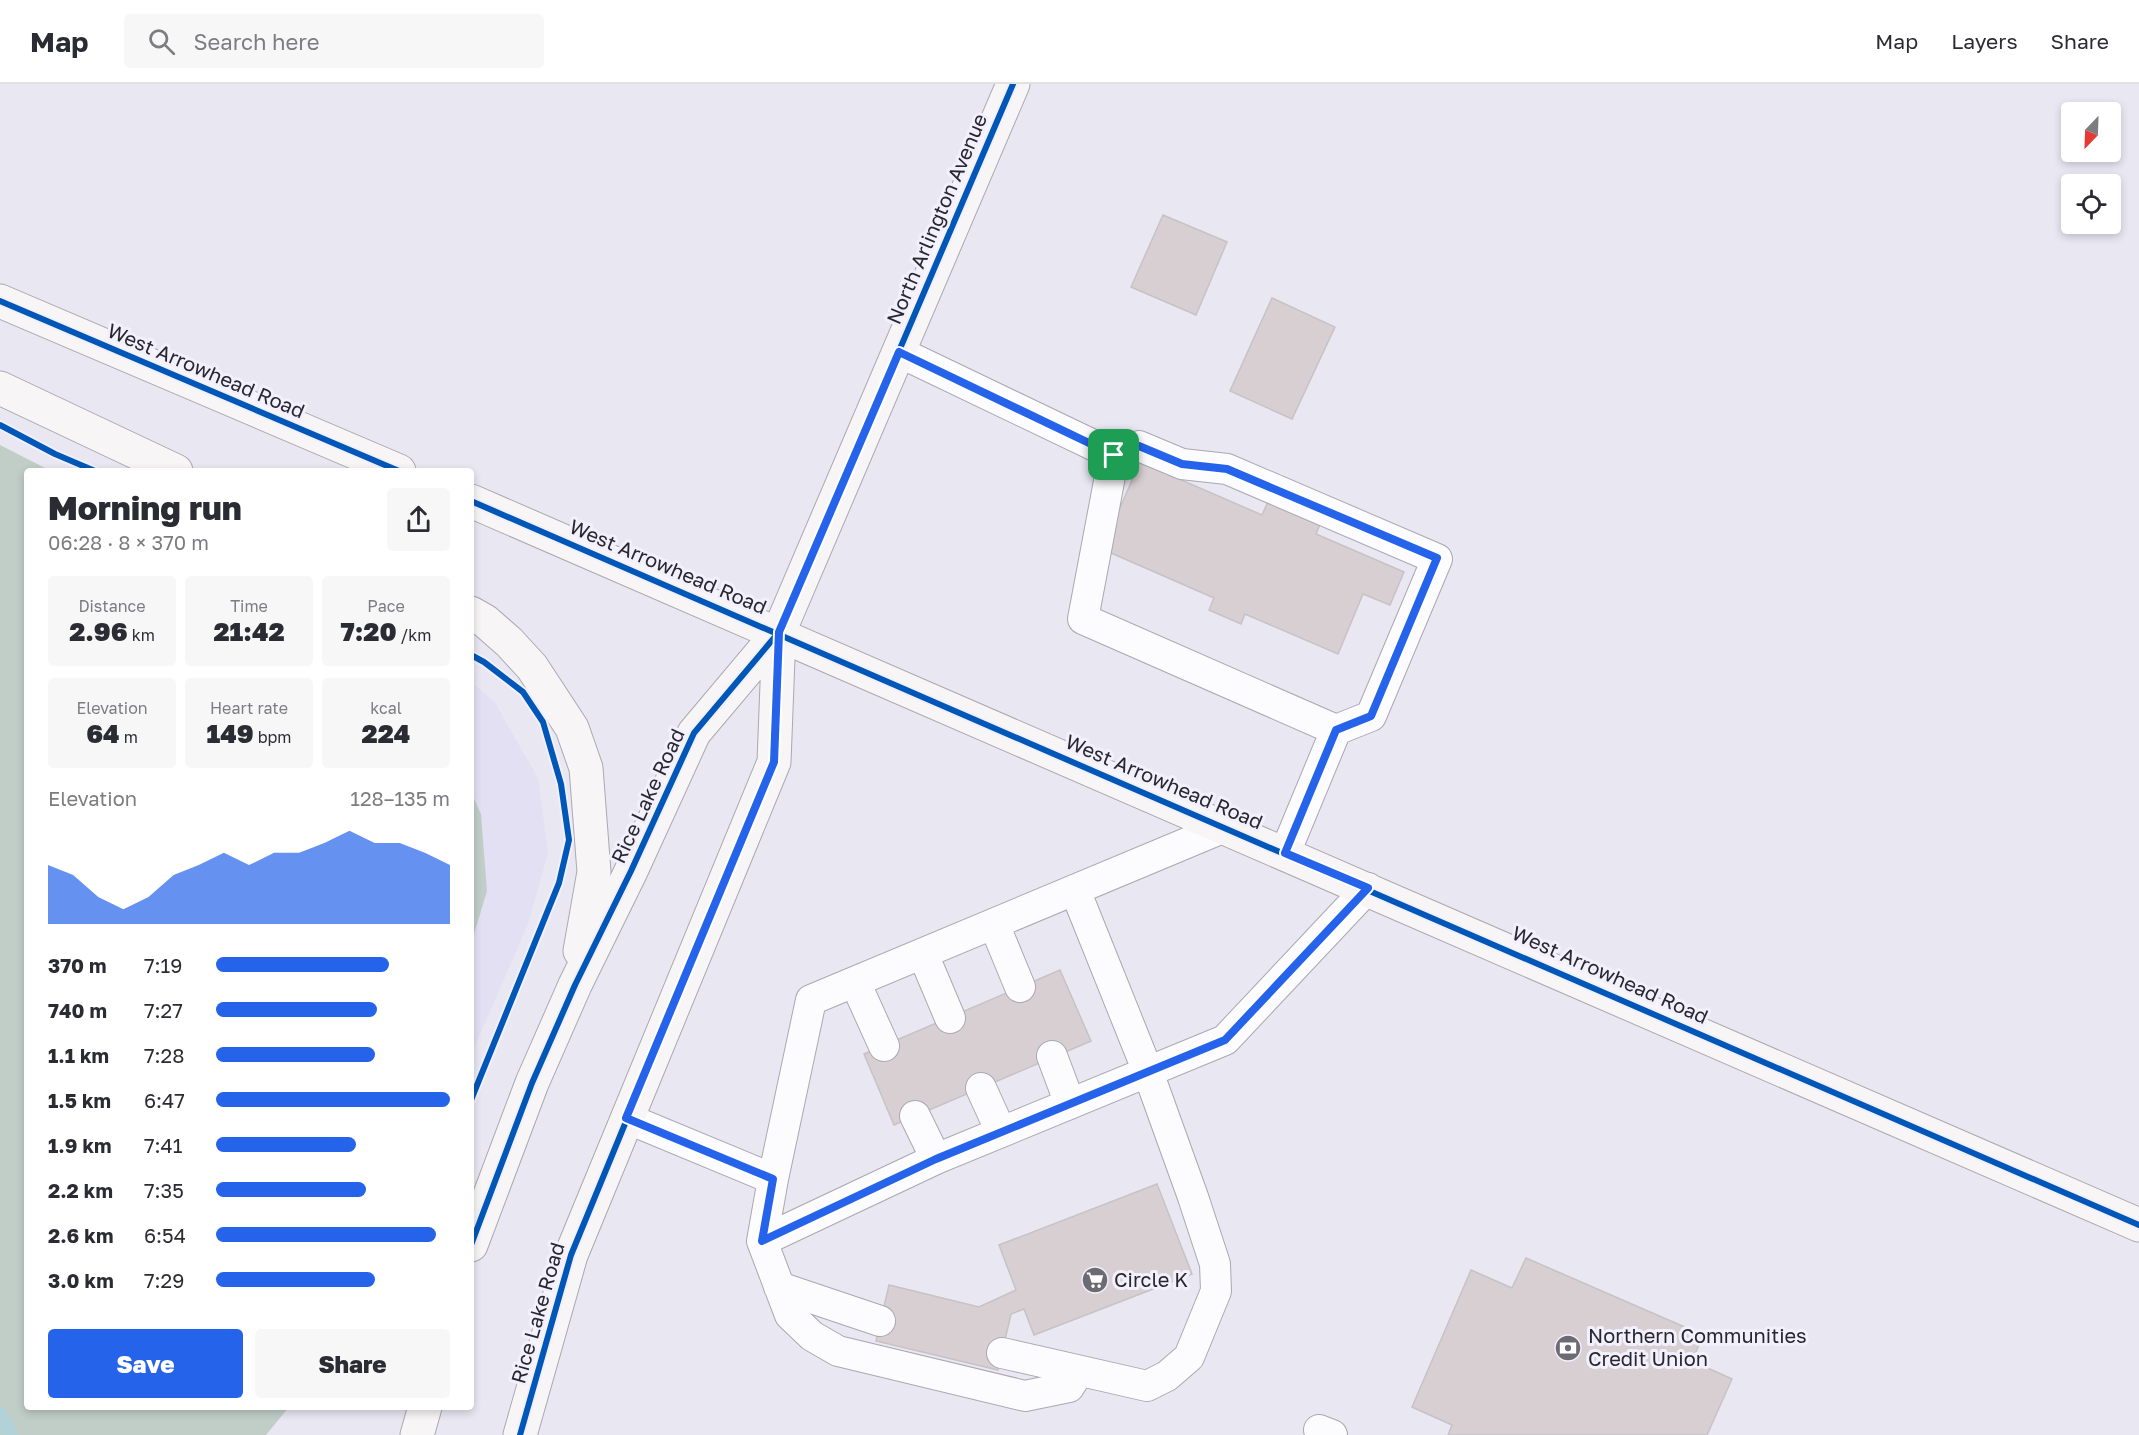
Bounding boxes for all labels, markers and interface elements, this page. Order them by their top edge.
search box [124,14,544,68]
text: Map [30,25,88,58]
icon: search [145,25,178,58]
text: Search here [193,28,319,55]
text: Map [1875,28,1918,54]
text: Layers [1951,28,2018,54]
text: Share [2051,28,2109,54]
north arrow [2061,102,2121,162]
map controls [2061,102,2121,234]
street label: North Arlington Avenue [881,110,991,327]
button: locate [2061,174,2121,234]
street label: West Arrowhead Road [104,318,309,423]
pin [1088,429,1139,480]
icon: arrive [1097,438,1130,471]
text: Morning run [48,488,242,527]
button: share [387,488,450,551]
street label: West Arrowhead Road [566,514,771,619]
text: 06:28 · 8 × 370 m [48,530,209,554]
text: Distance [78,596,146,616]
text: Time [230,596,268,616]
text: Pace [367,596,405,616]
text: 2.96 [69,616,128,647]
text: 21:42 [213,616,285,647]
text: 7:20 [341,616,397,647]
text: km [128,625,155,645]
text: /km [397,625,431,645]
text: Elevation [76,698,148,718]
text: Heart rate [210,698,288,718]
text: kcal [370,698,402,718]
text: 64 [86,718,120,749]
text: 149 [207,718,254,749]
text: 224 [362,718,410,749]
street label: Rice Lake Road [605,724,689,867]
text: m [120,727,138,747]
text: bpm [254,727,291,747]
street label: West Arrowhead Road [1062,729,1267,834]
text: Elevation [48,786,137,810]
text: 128–135 m [350,786,450,810]
street label: West Arrowhead Road [1509,920,1712,1028]
text: 370 m [48,953,107,977]
text: 7:19 [144,953,182,977]
text: 740 m [48,998,107,1022]
text: 7:27 [144,998,183,1022]
text: 1.1 km [48,1043,109,1067]
text: 7:28 [144,1043,184,1067]
text: 1.5 km [48,1088,111,1112]
text: 6:47 [144,1088,185,1112]
text: 1.9 km [48,1133,112,1157]
text: 7:41 [144,1133,183,1157]
text: 2.2 km [48,1178,113,1202]
text: 7:35 [144,1178,184,1202]
text: 2.6 km [48,1223,113,1247]
text: 6:54 [144,1223,186,1247]
street label: Rice Lake Road [505,1239,569,1386]
supermarket icon: Circle K [1080,1265,1110,1295]
place label: Circle K [1114,1267,1188,1291]
text: 3.0 km [48,1268,114,1292]
text: 7:29 [144,1268,184,1292]
place label: Northern Communities Credit Union [1588,1323,1807,1370]
button: Save [48,1329,243,1398]
button: Share [255,1329,450,1398]
bank icon: Northern Communities Credit Union [1553,1333,1583,1363]

